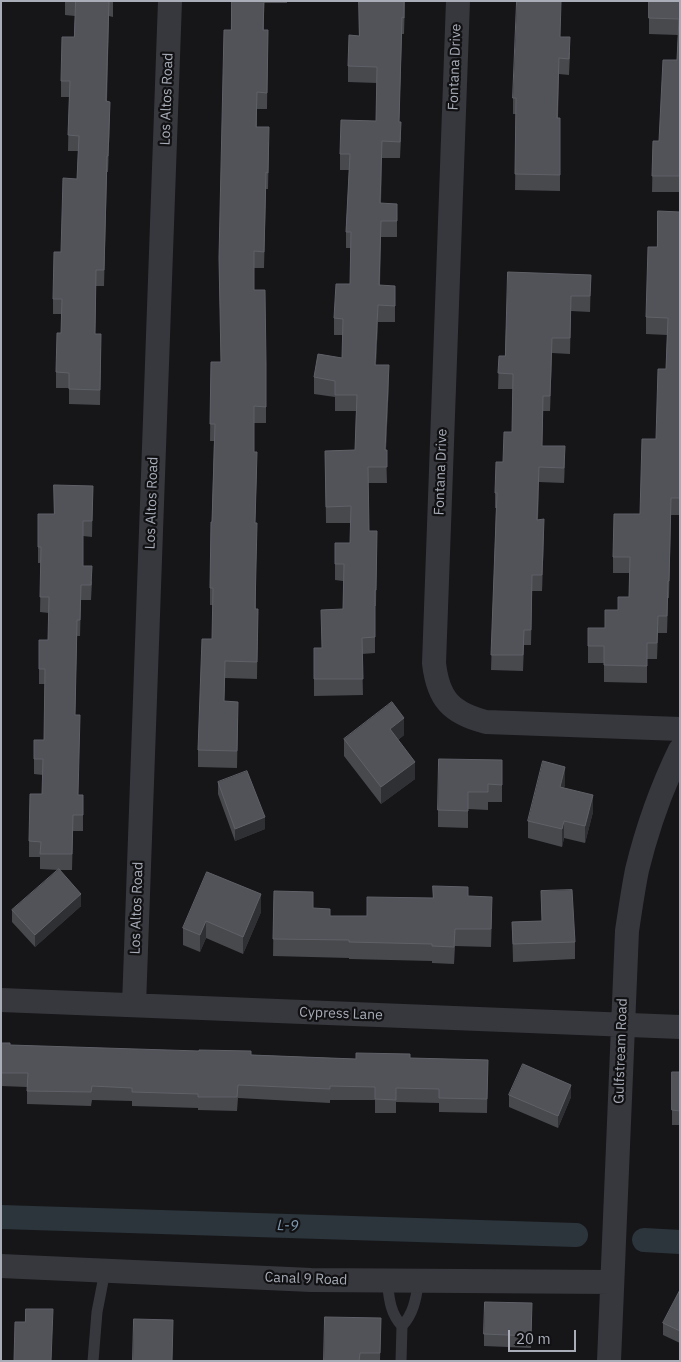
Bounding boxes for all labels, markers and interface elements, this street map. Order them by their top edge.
street label: Fontana Drive [445,23,465,111]
street label: Los Altos Road [157,52,177,146]
street label: Fontana Drive [431,428,451,516]
street label: Los Altos Road [142,456,162,550]
street label: Los Altos Road [127,861,147,955]
street label: Gulfstream Road [611,998,631,1104]
street label: Cypress Lane [299,1004,383,1024]
water label: L-9 [277,1217,299,1235]
street label: Canal 9 Road [264,1269,348,1289]
scale bar [511,1320,578,1352]
text: 20 m [516,1329,551,1348]

